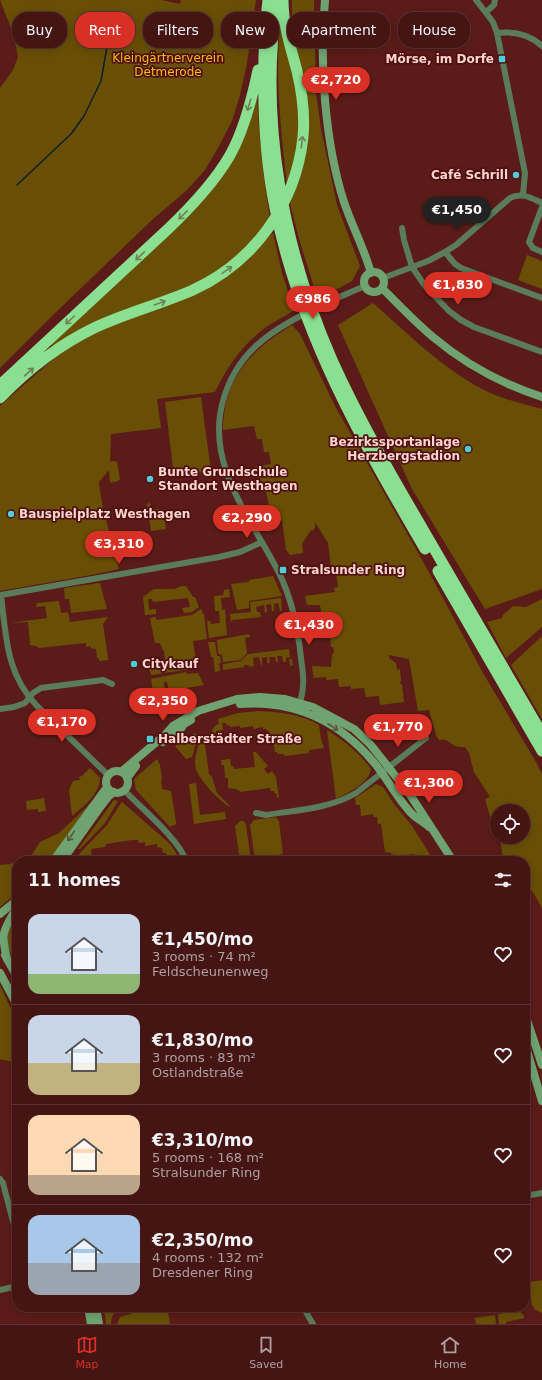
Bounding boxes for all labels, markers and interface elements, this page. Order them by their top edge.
chip: Buy [12,12,67,48]
chip: Rent [75,12,135,48]
chip: Filters [143,12,213,48]
chip: New [221,12,279,48]
chip: Apartment [287,12,390,48]
chip: House [398,12,470,48]
park label: Kleingärtnerverein Detmerode [112,51,224,79]
place label: Mörse, im Dorfe [386,52,494,66]
marker: Mörse, im Dorfe [497,54,507,64]
pin: €2,720 [303,67,369,101]
text: €2,720 [311,72,361,87]
one-way arrow [245,98,252,111]
one-way arrow [298,136,306,149]
place label: Café Schrill [431,168,508,182]
marker: Café Schrill [511,170,521,180]
pin: €1,450 [424,197,490,231]
text: €1,450 [432,202,482,217]
one-way arrow [178,210,188,220]
one-way arrow [134,251,145,260]
one-way arrow [221,266,232,274]
pin: €1,830 [425,272,491,306]
text: €1,830 [433,277,483,292]
pin: €986 [289,286,337,320]
text: €986 [295,291,331,306]
one-way arrow [154,298,166,306]
one-way arrow [65,315,75,324]
one-way arrow [23,367,34,376]
place label: Bezirkssportanlage Herzbergstadion [329,435,460,463]
marker: Bezirkssportanlage Herzbergstadion [463,444,473,454]
place label: Bunte Grundschule Standort Westhagen [158,465,297,493]
marker: Bunte Grundschule Standort Westhagen [145,474,155,484]
pin: €2,290 [214,505,280,539]
place label: Bauspielplatz Westhagen [19,507,190,521]
marker: Bauspielplatz Westhagen [6,509,16,519]
text: €2,290 [222,510,272,525]
pin: €3,310 [86,531,152,565]
text: €3,310 [94,536,144,551]
place label: Stralsunder Ring [291,563,405,577]
marker: Stralsunder Ring [278,565,288,575]
pin: €1,430 [276,612,342,646]
text: €1,430 [284,617,334,632]
place label: Citykauf [142,657,199,671]
marker: Citykauf [129,659,139,669]
pin: €2,350 [130,688,196,722]
text: €2,350 [138,693,188,708]
pin: €1,170 [29,709,95,743]
text: €1,170 [37,714,87,729]
pin: €1,770 [365,714,431,748]
text: €1,770 [373,719,423,734]
one-way arrow [327,723,339,731]
place label: Halberstädter Straße [158,732,302,746]
marker: Halberstädter Straße [145,734,155,744]
pin: €1,300 [396,770,462,804]
text: €1,300 [404,775,454,790]
map controls [490,804,530,844]
button: locate [490,804,530,844]
one-way arrow [67,830,75,841]
icon: filters [492,869,514,891]
text: 11 homes [28,870,121,890]
text: €1,450/mo [152,929,253,949]
icon: home [60,930,108,978]
icon: heart [492,943,514,965]
text: 3 rooms · 74 m² [152,949,256,964]
text: Feldscheunenweg [152,964,268,979]
text: €1,830/mo [152,1030,253,1050]
icon: home [60,1031,108,1079]
icon: heart [492,1044,514,1066]
text: 3 rooms · 83 m² [152,1050,256,1065]
text: Ostlandstraße [152,1065,244,1080]
text: €3,310/mo [152,1130,253,1150]
icon: home [60,1131,108,1179]
icon: heart [492,1144,514,1166]
text: 5 rooms · 168 m² [152,1150,264,1165]
text: Stralsunder Ring [152,1165,260,1180]
text: €2,350/mo [152,1230,253,1250]
icon: home [60,1231,108,1279]
icon: heart [492,1244,514,1266]
text: 4 rooms · 132 m² [152,1250,264,1265]
text: Dresdener Ring [152,1265,253,1280]
tab: Map [75,1334,99,1371]
tab: Saved [249,1334,283,1371]
tab: Home [434,1334,467,1371]

